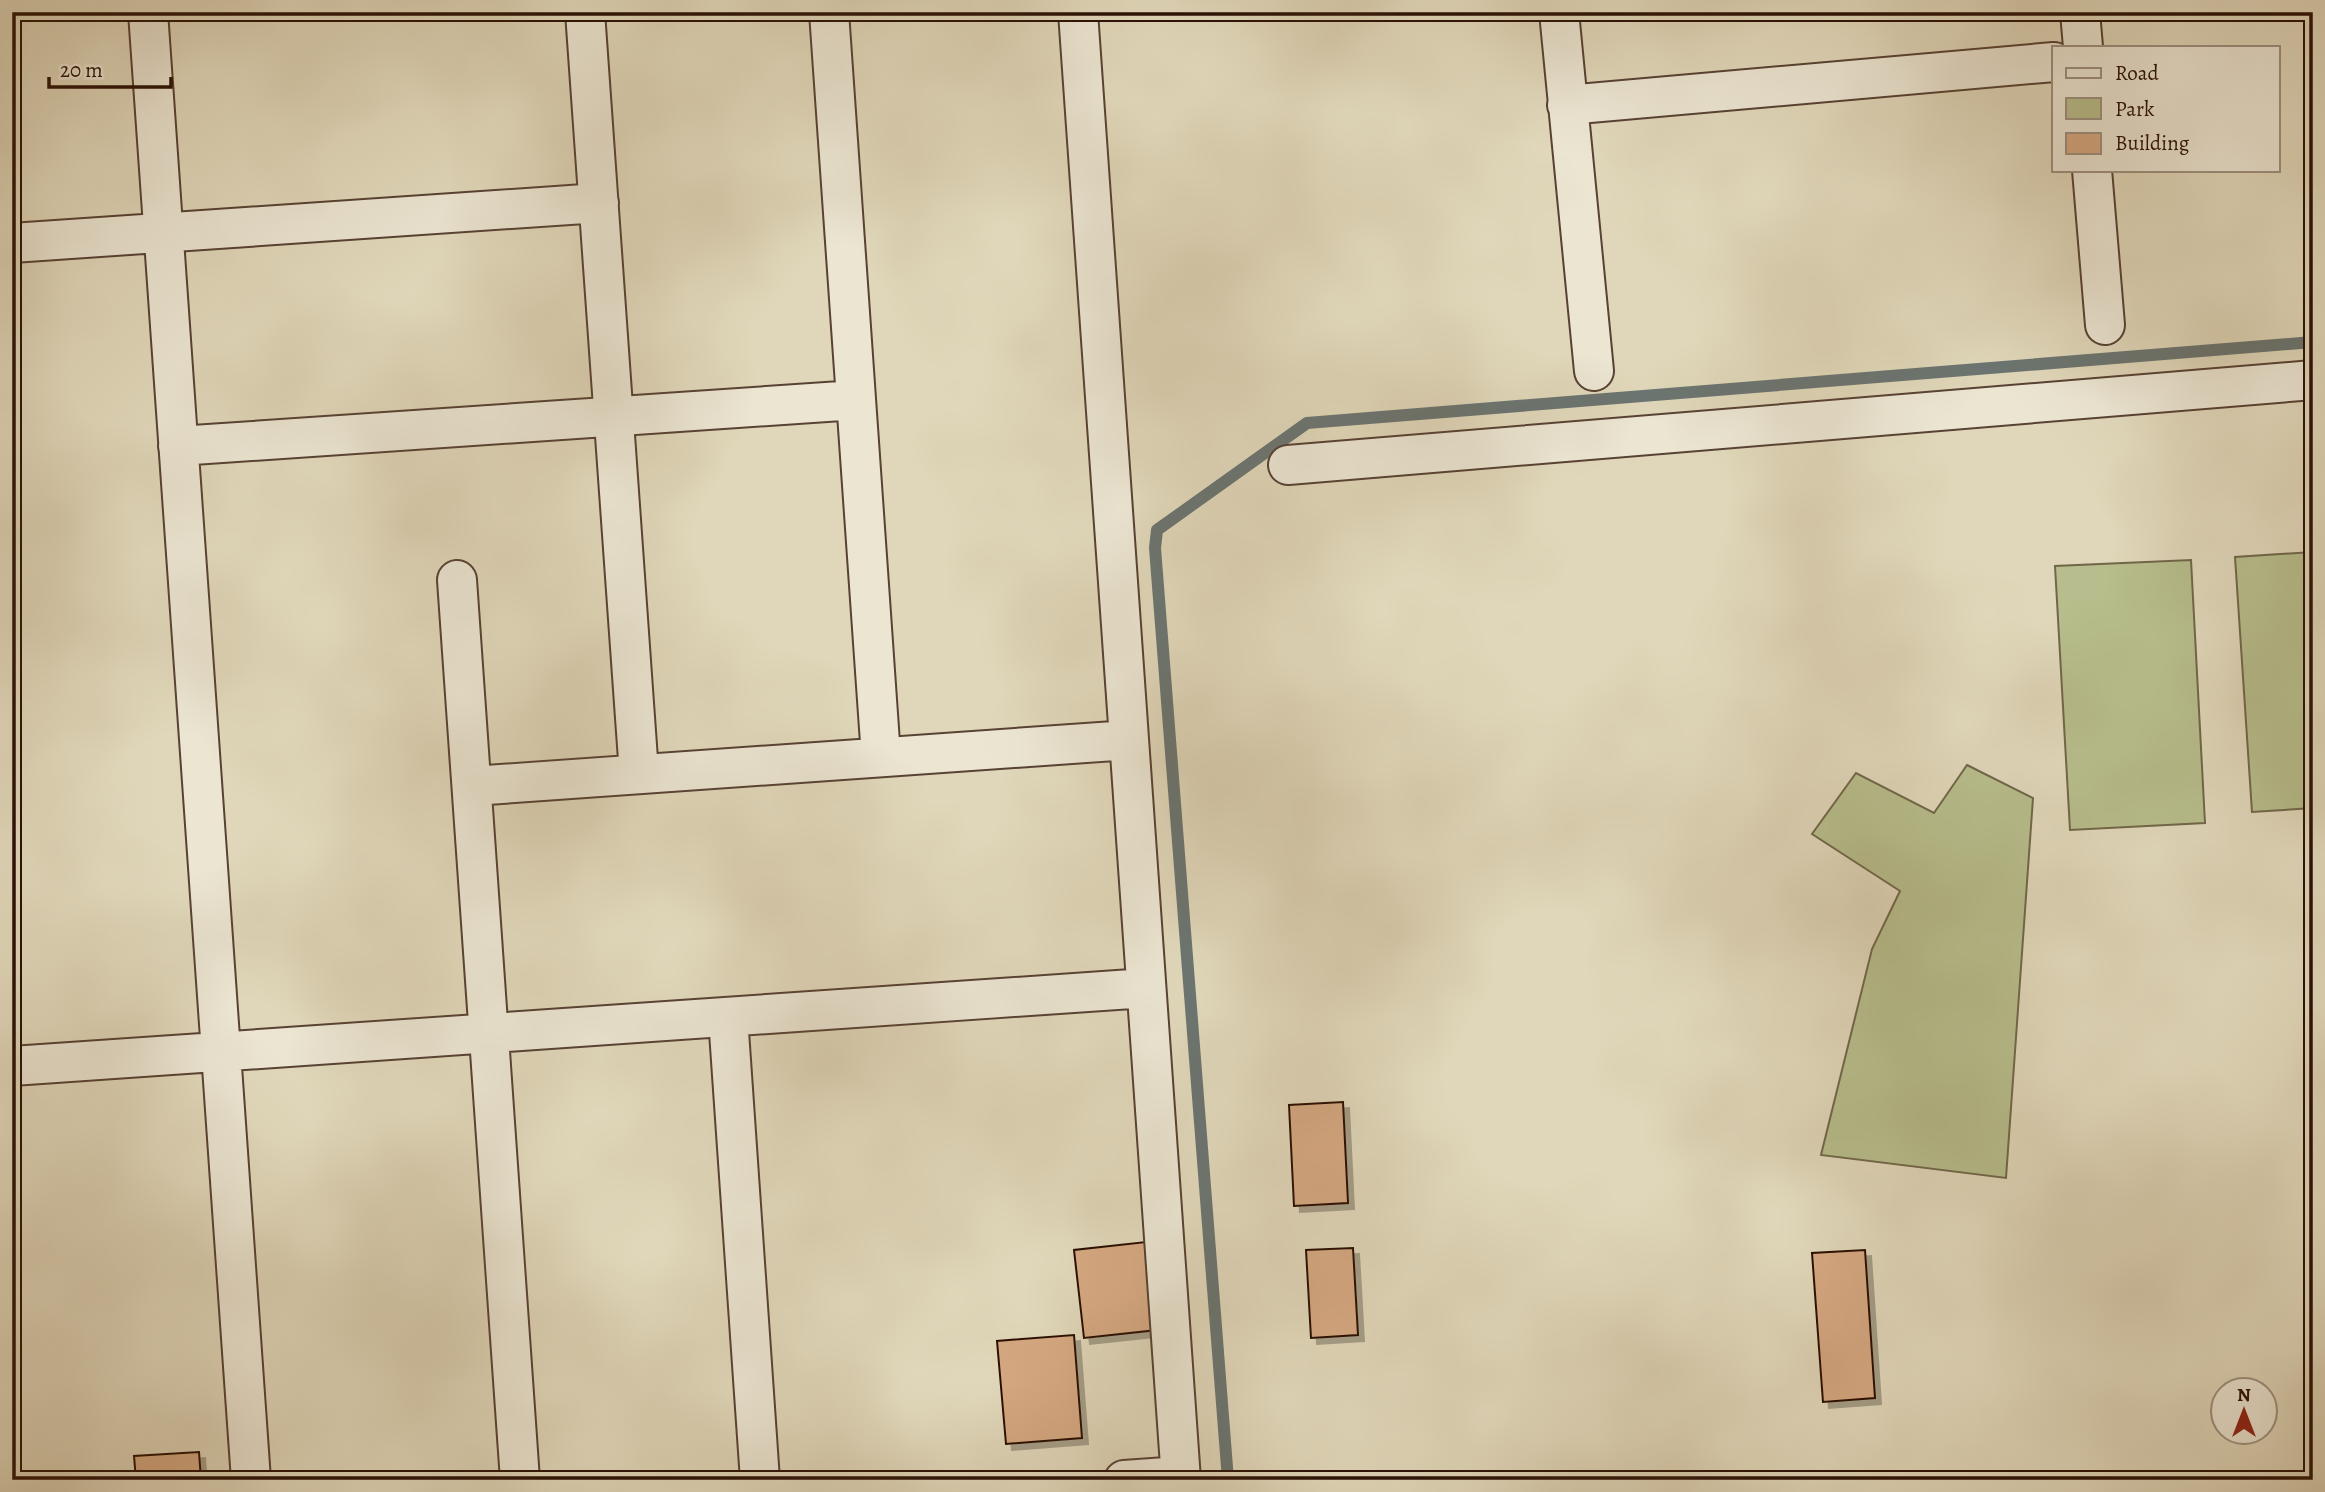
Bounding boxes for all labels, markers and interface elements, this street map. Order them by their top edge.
scale bar [49,46,172,90]
legend [2052,46,2280,172]
text: 20 m [60,56,103,84]
text: Road [2115,59,2159,87]
text: Park [2115,95,2155,123]
text: Building [2115,129,2190,157]
north arrow [2210,1376,2280,1446]
text: N [2237,1382,2251,1408]

